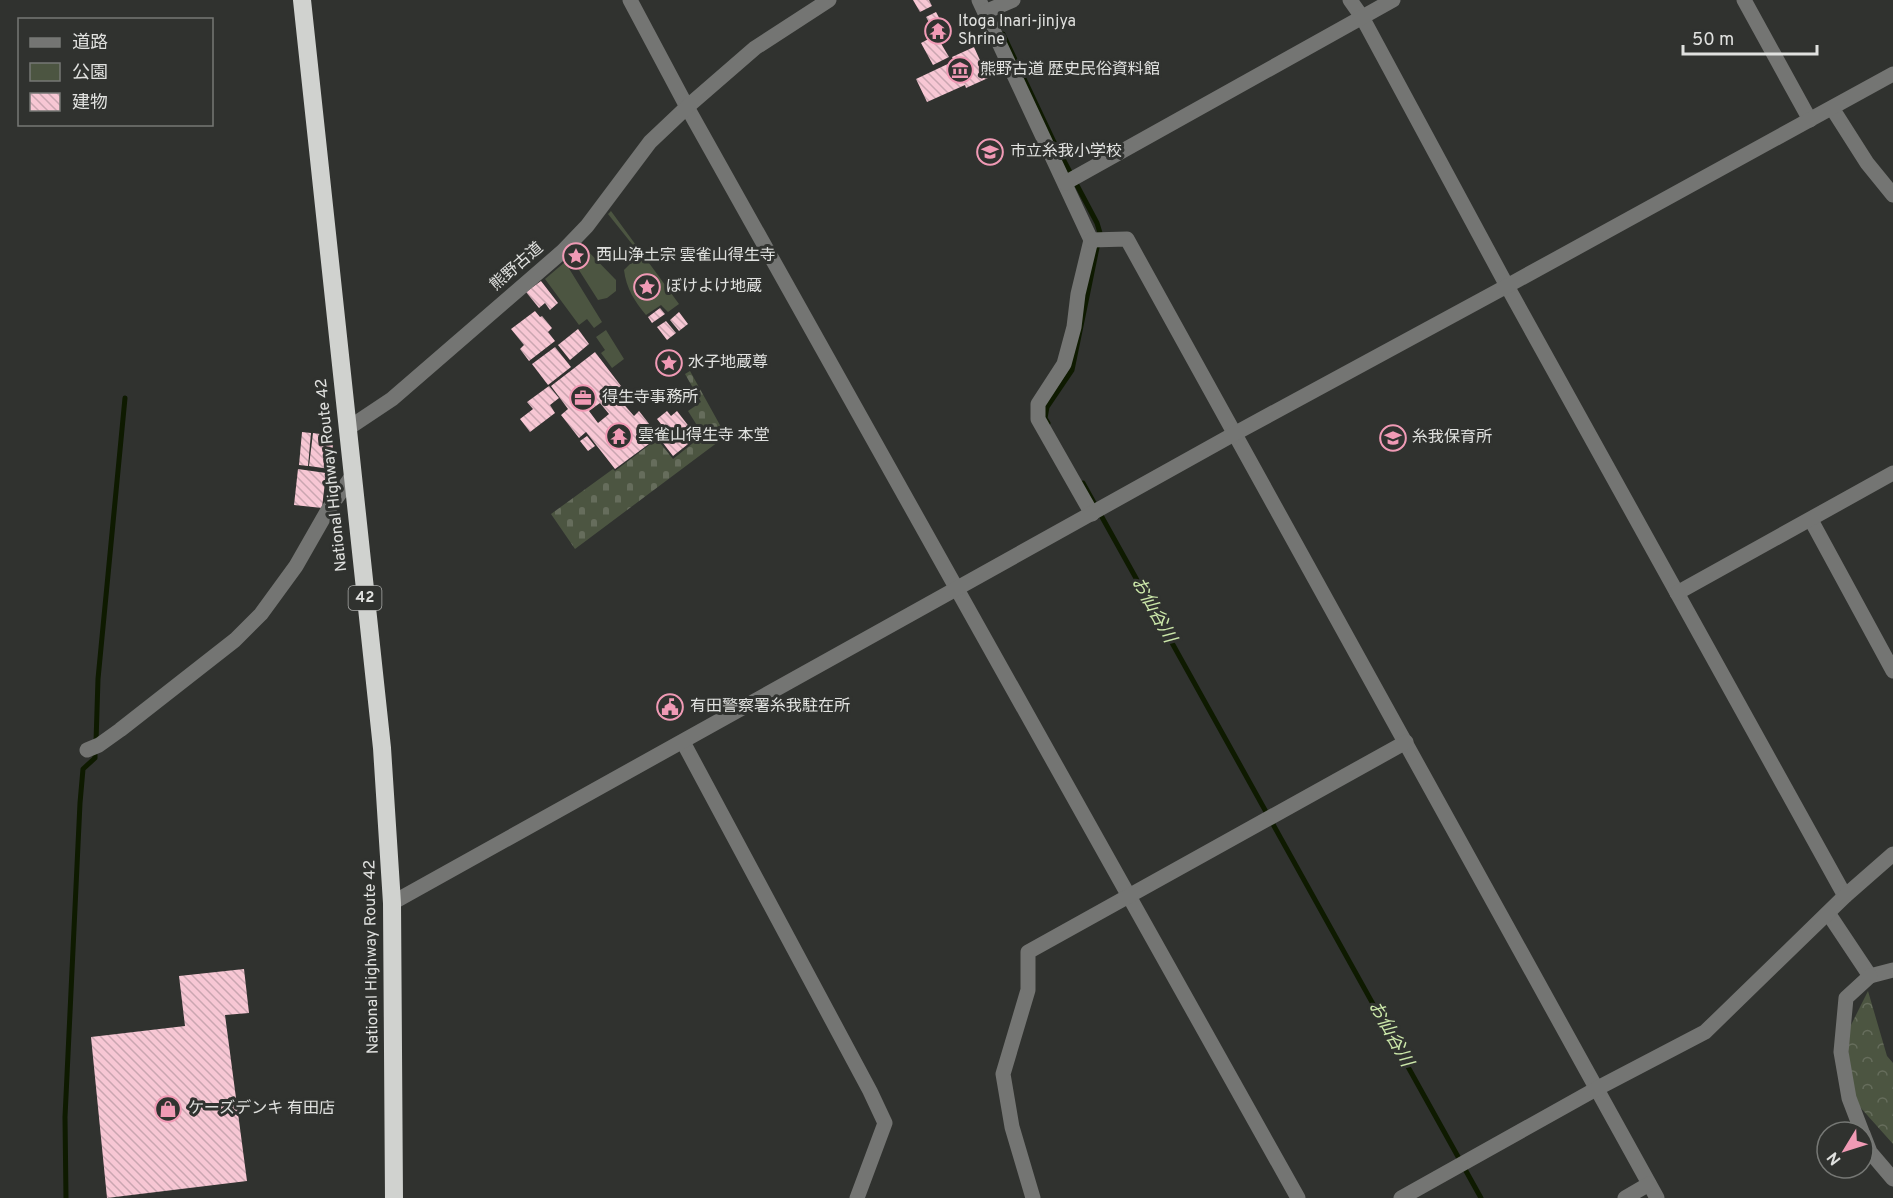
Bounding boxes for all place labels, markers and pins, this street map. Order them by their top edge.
place label: Itoga Inari-jinjya Shrine [958,12,1076,50]
temple icon: Itoga Inari-jinjya Shrine [923,16,953,46]
museum icon: 熊野古道 歴史民俗資料館 [945,55,975,85]
place label: 熊野古道 歴史民俗資料館 [980,60,1160,80]
school or university icon: 市立糸我小学校 [975,137,1005,167]
place label: 市立糸我小学校 [1010,142,1122,162]
place icon: 西山浄土宗 雲雀山得生寺 [561,241,591,271]
place label: 西山浄土宗 雲雀山得生寺 [596,246,776,266]
place icon: ぼけよけ地蔵 [632,272,662,302]
place label: ぼけよけ地蔵 [666,277,762,297]
place icon: 水子地蔵尊 [654,348,684,378]
place label: 水子地蔵尊 [688,353,768,373]
office icon: 得生寺事務所 [568,383,598,413]
place label: 得生寺事務所 [602,388,698,408]
temple icon: 雲雀山得生寺 本堂 [604,421,634,451]
school or university icon: 糸我保育所 [1378,423,1408,453]
place label: 雲雀山得生寺 本堂 [638,426,770,446]
place label: 糸我保育所 [1412,428,1492,448]
public building icon: 有田警察署糸我駐在所 [655,692,685,722]
place label: 有田警察署糸我駐在所 [690,697,850,717]
shop icon: ケーズデンキ 有田店 [153,1094,183,1124]
place label: ケーズデンキ 有田店 [188,1099,335,1119]

